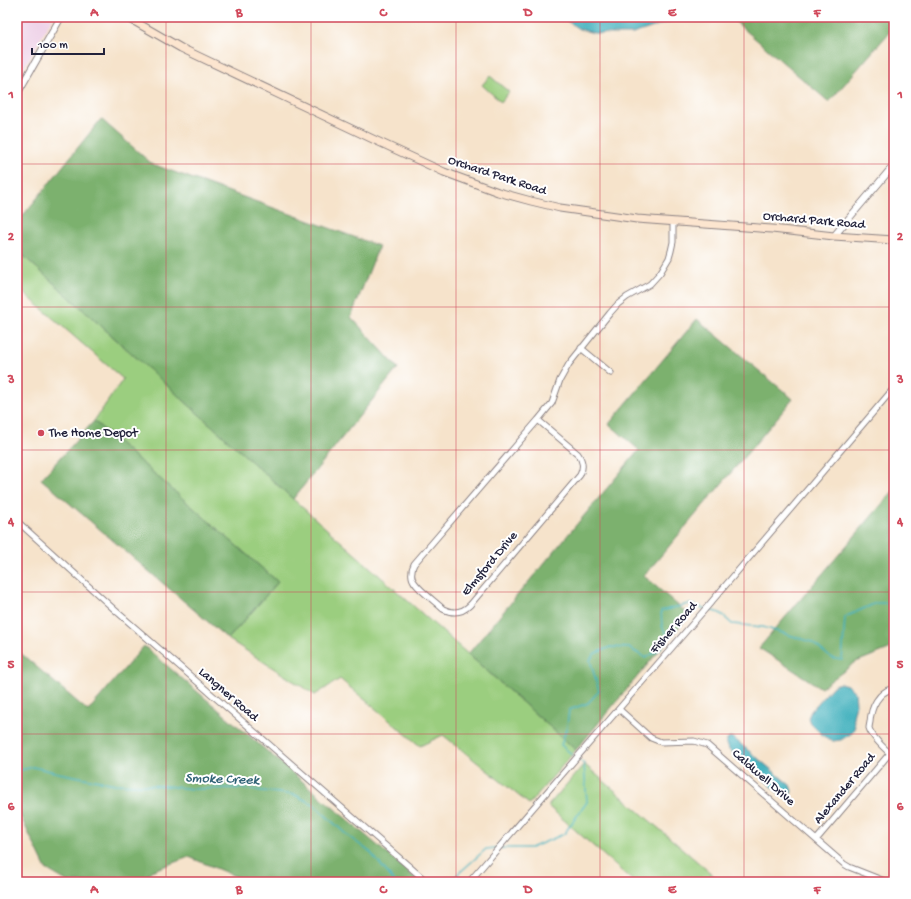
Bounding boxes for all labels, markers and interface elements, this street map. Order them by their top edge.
text: A [89,6,99,21]
text: B [235,6,244,21]
text: C [378,6,388,21]
text: D [523,6,533,21]
text: E [668,6,677,21]
text: F [813,6,822,21]
scale bar [32,30,104,56]
text: 100 m [37,39,68,53]
text: 1 [7,88,14,103]
text: 1 [896,88,903,103]
street label: Orchard Park Road [446,153,549,199]
street label: Orchard Park Road [762,209,867,233]
text: 2 [8,230,15,245]
text: 2 [897,230,904,245]
text: 3 [7,373,15,388]
text: 3 [896,373,904,388]
place label: The Home Depot [48,426,139,441]
marker: The Home Depot [36,428,46,438]
text: 4 [7,515,15,530]
text: 4 [896,515,904,530]
street label: Elmsford Drive [459,529,521,599]
street label: Fisher Road [647,598,702,658]
text: 5 [8,658,15,673]
text: 5 [897,658,904,673]
street label: Langner Road [195,665,262,726]
street label: Caldwell Drive [728,747,798,810]
street label: Alexander Road [811,749,880,827]
water label: Smoke Creek [185,770,261,790]
text: 6 [8,800,15,815]
text: 6 [897,800,904,815]
text: A [89,883,99,898]
text: B [235,883,244,898]
text: C [378,883,388,898]
text: D [523,883,533,898]
text: E [668,883,677,898]
text: F [813,883,822,898]

